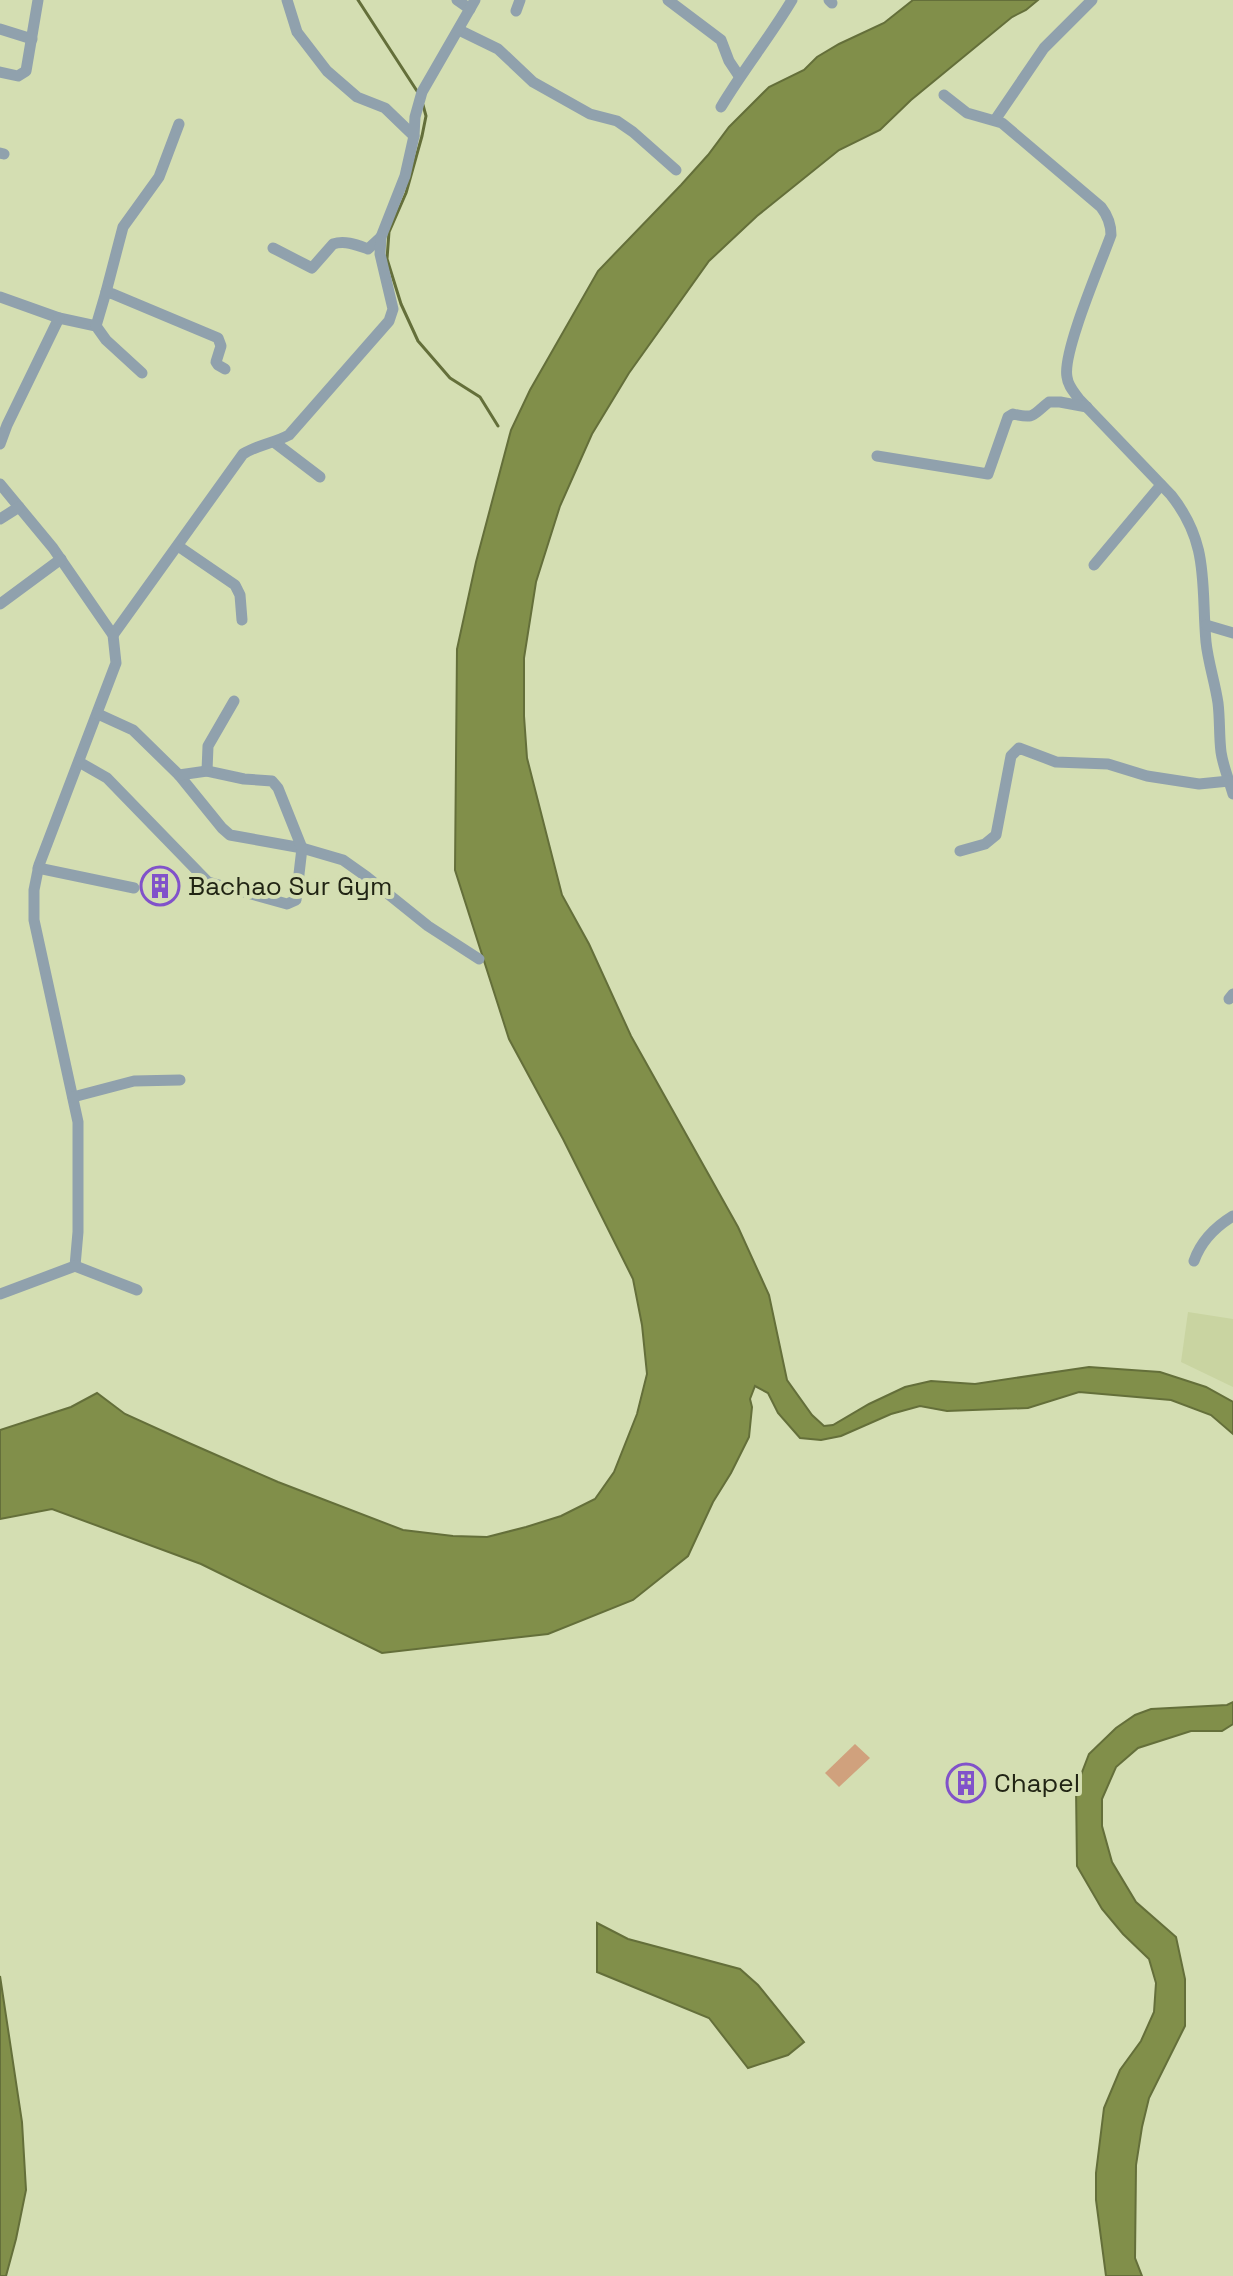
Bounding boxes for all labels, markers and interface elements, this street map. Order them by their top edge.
building icon: Bachao Sur Gym [139,865,181,907]
place label: Bachao Sur Gym [188,869,392,903]
building icon: Chapel [945,1762,987,1804]
place label: Chapel [994,1766,1080,1800]

